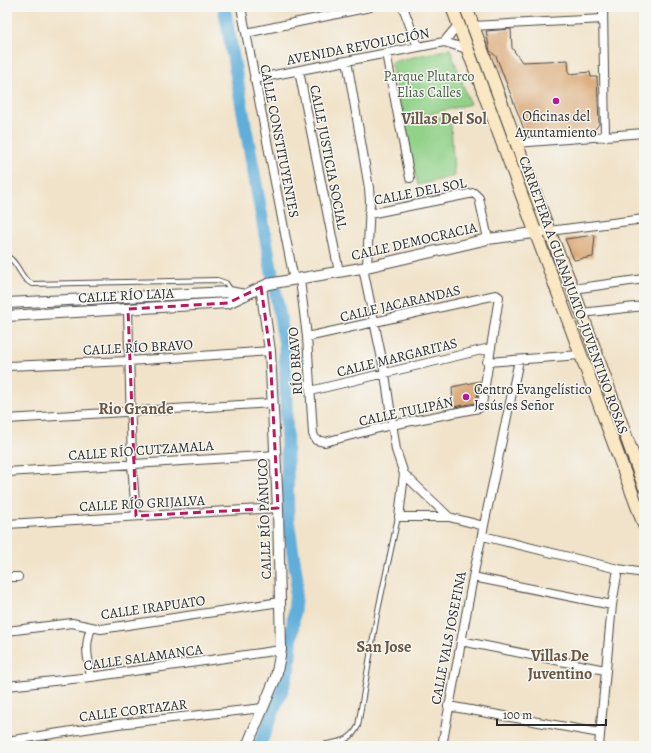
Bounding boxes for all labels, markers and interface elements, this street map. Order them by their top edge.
street label: AVENIDA REVOLUCIÓN [284,23,431,70]
street label: CALLE CONSTITUYENTES [255,63,304,219]
park label: Parque Plutarco Elias Calles [384,67,474,102]
street label: CALLE JUSTICIA SOCIAL [305,83,352,232]
marker: Oficinas del Ayuntamiento [551,96,561,106]
place label: Oficinas del Ayuntamiento [514,107,597,142]
district label: Villas Del Sol [400,108,488,130]
street label: CARRETERA A GUANAJUATO-JUVENTINO ROSAS [514,154,633,437]
street label: CALLE DEL SOL [372,173,469,210]
street label: CALLE DEMOCRACIA [349,218,480,265]
street label: CALLE JACARANDAS [338,280,462,327]
street label: CALLE RÍO LAJA [78,283,175,307]
street label: RÍO BRAVO [284,326,307,396]
street label: CALLE MARGARITAS [335,333,459,382]
street label: CALLE RÍO BRAVO [83,335,194,360]
place label: Centro Evangelístico Jesús es Señor [474,380,592,415]
street label: CALLE TULIPÁN [357,392,455,431]
marker: Centro Evangelístico Jesús es Señor [461,392,471,402]
district label: Rio Grande [98,398,174,420]
street label: CALLE RÍO CUTZAMALA [68,436,215,465]
street label: CALLE RÍO PÁNUCO [253,458,276,580]
street label: CALLE RÍO GRIJALVA [79,491,206,516]
street label: CALLE VALS JOSEFINA [426,569,471,706]
street label: CALLE IRAPUATO [100,591,207,624]
district label: San Jose [357,636,411,658]
street label: CALLE SALAMANCA [82,640,205,675]
district label: Villas De Juventino [528,645,592,685]
street label: CALLE CORTAZAR [78,694,189,727]
scale bar [497,701,606,727]
text: 100 m [503,707,532,723]

